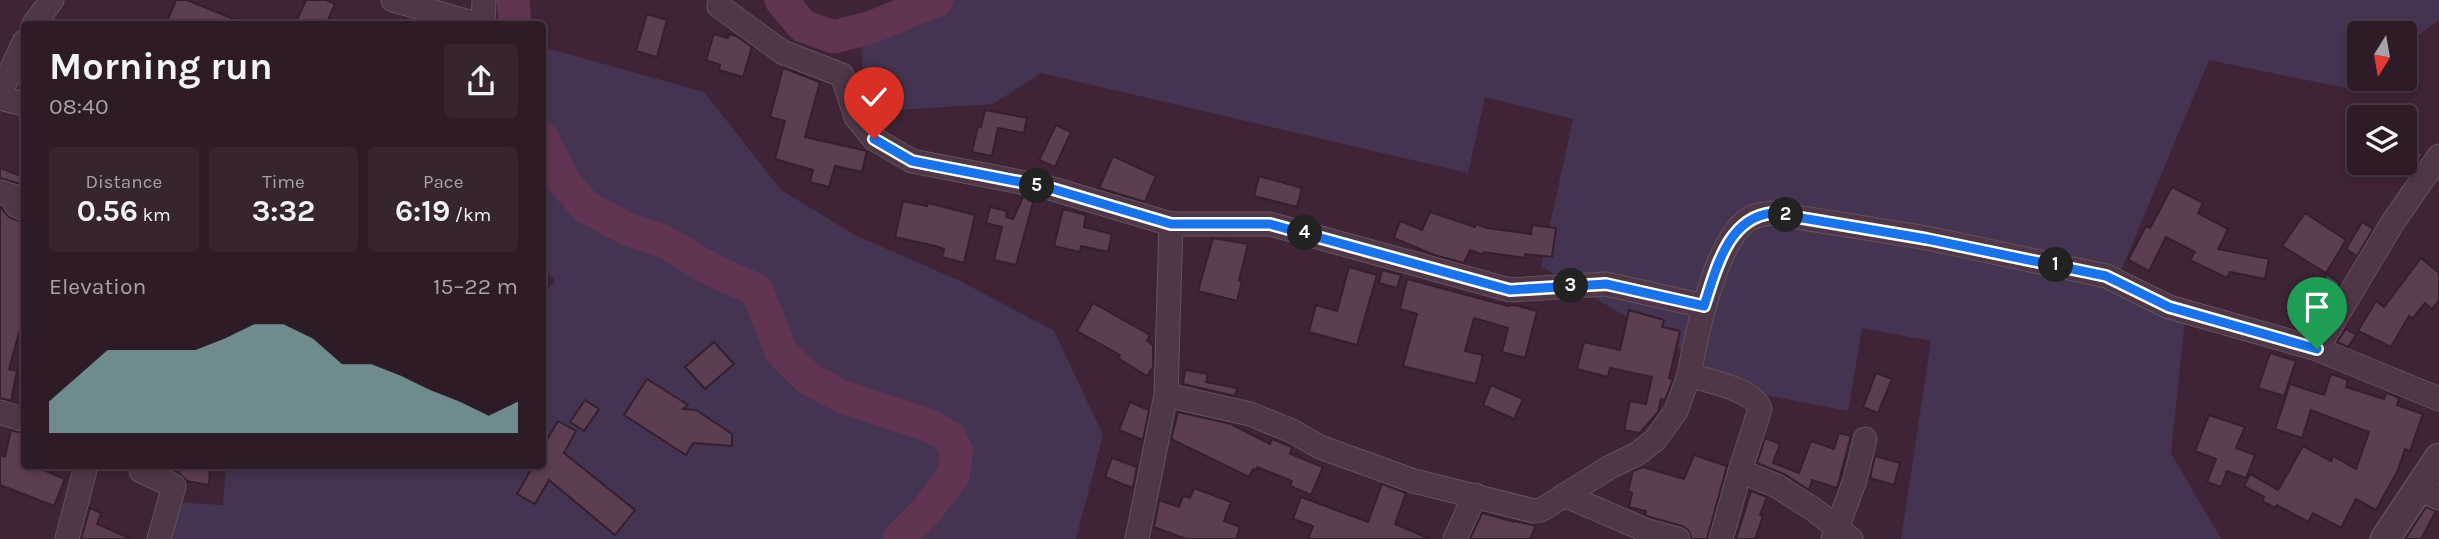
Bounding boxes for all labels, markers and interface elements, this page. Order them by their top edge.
north arrow [2347,21,2417,91]
map controls [2347,21,2417,175]
text: Morning run [49,44,273,89]
button: share [444,44,518,118]
pin [844,67,904,139]
icon: check [855,78,893,116]
text: 08:40 [49,93,109,120]
button: layers [2347,105,2417,175]
pin: 5 [1020,168,1054,204]
text: Distance [85,171,162,193]
text: Time [262,171,305,193]
text: Pace [423,171,463,193]
text: 5 [1031,174,1042,196]
text: 0.56 [77,193,138,229]
text: 3:32 [252,193,315,229]
text: 6:19 [395,193,450,229]
pin: 2 [1768,198,1803,232]
text: 2 [1780,203,1791,225]
text: km [138,204,171,226]
text: /km [450,204,491,226]
pin: 4 [1288,216,1322,250]
text: 4 [1299,221,1310,243]
pin: 1 [2038,247,2074,282]
text: 1 [2052,253,2059,275]
pin: 3 [1554,268,1588,304]
text: Elevation [49,273,146,300]
text: 15–22 m [433,273,518,300]
text: 3 [1565,274,1576,296]
pin [2287,277,2347,349]
icon: arrive [2298,288,2336,326]

